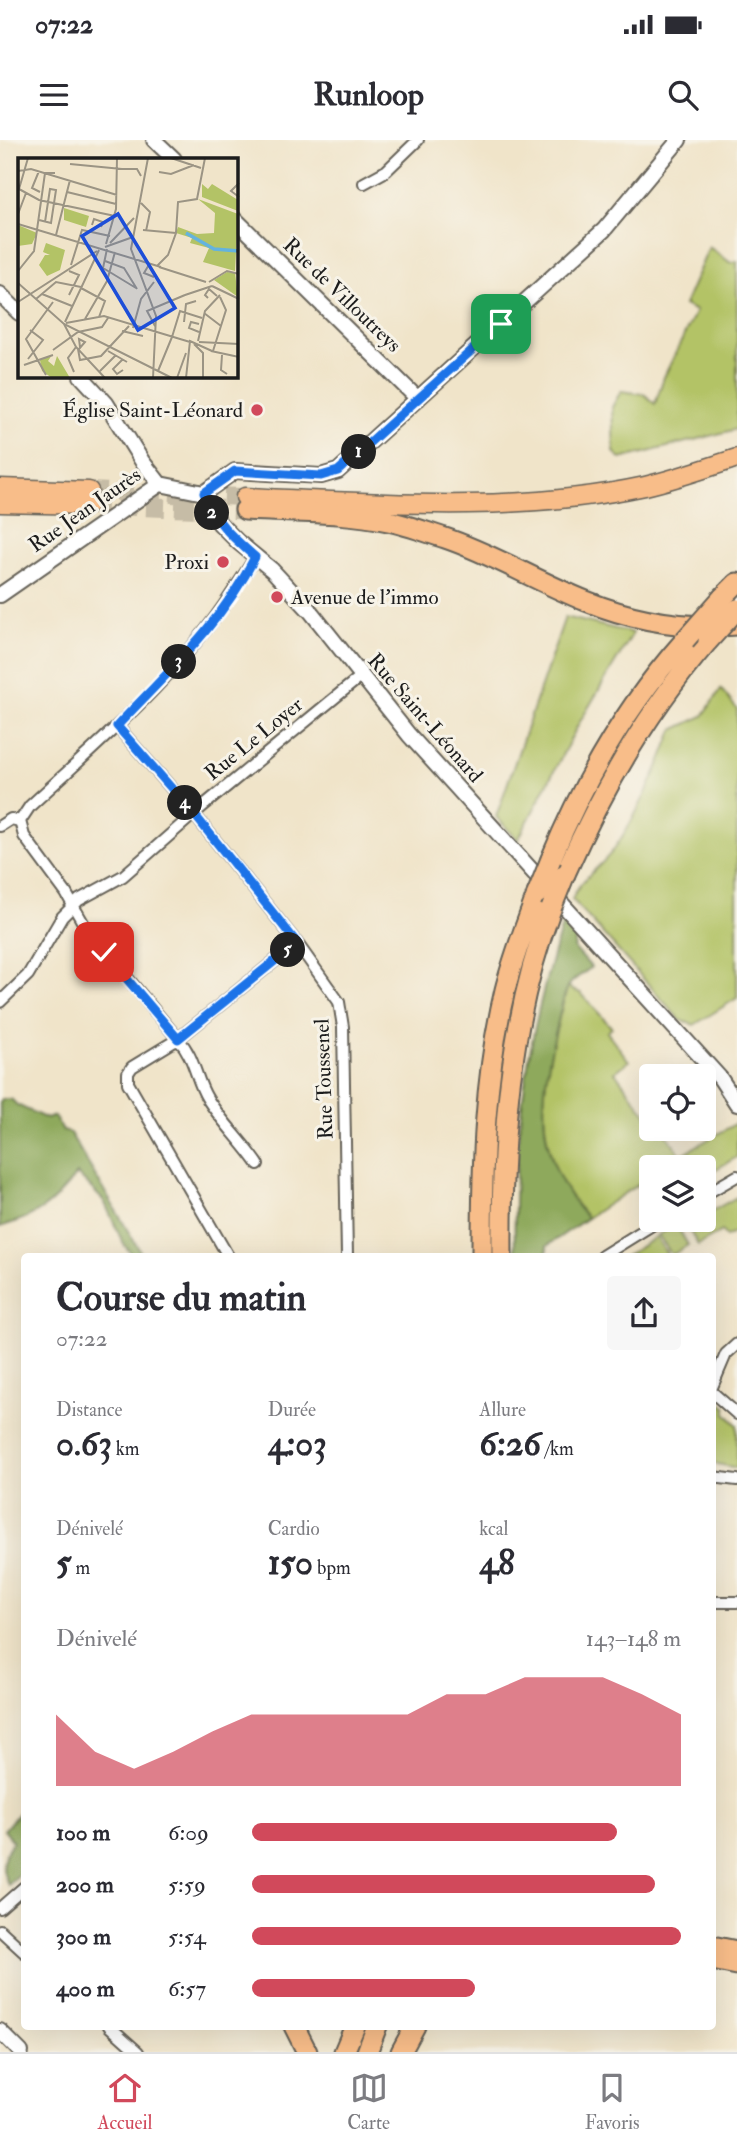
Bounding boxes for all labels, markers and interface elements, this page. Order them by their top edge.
text: 07:22 [35,9,93,41]
text: Runloop [313,75,424,115]
icon: menu [35,76,73,114]
icon: search [664,76,702,114]
inset map [18,158,238,378]
street label: Rue de Villoutreys [277,232,407,358]
pin [471,294,531,354]
icon: arrive [482,305,520,343]
place label: Église Saint-Léonard [62,397,244,424]
marker: Église Saint-Léonard [249,402,265,418]
pin: 1 [342,434,376,470]
text: 1 [355,439,362,463]
street label: Rue Jean Jaurès [24,461,146,559]
pin: 2 [194,496,230,530]
text: 2 [207,500,216,524]
place label: Proxi [164,549,209,576]
marker: Proxi [215,554,231,570]
place label: Avenue de l'immo [290,584,439,611]
marker: Avenue de l'immo [269,589,285,605]
pin: 3 [162,644,196,680]
street label: Rue Saint-Léonard [361,648,489,789]
text: 3 [175,649,182,673]
street label: Rue Le Loyer [200,691,309,787]
pin: 4 [168,786,202,820]
text: 4 [179,790,190,814]
pin [74,922,134,982]
pin: 5 [270,932,306,968]
icon: check [85,933,123,971]
text: 5 [283,937,292,961]
street label: Rue Toussenel [308,1017,340,1140]
map controls [639,1064,716,1232]
button: locate [639,1064,716,1141]
button: layers [639,1155,716,1232]
text: Course du matin [56,1274,306,1322]
button: share [607,1276,681,1350]
text: 07:22 [56,1324,107,1353]
text: Distance [56,1398,122,1422]
text: Durée [268,1398,316,1422]
text: Allure [479,1398,526,1422]
text: 0.63 [56,1422,112,1466]
text: 4:03 [268,1422,327,1466]
text: 6:26 [479,1422,541,1466]
text: km [112,1437,140,1461]
text: /km [541,1437,574,1461]
text: Dénivelé [56,1517,123,1541]
text: Cardio [268,1517,320,1541]
text: kcal [479,1517,508,1541]
text: 5 [56,1541,71,1585]
text: 150 [268,1541,313,1585]
text: 48 [479,1541,515,1585]
text: m [71,1556,90,1580]
text: bpm [313,1556,351,1580]
text: Dénivelé [56,1624,137,1653]
text: 143–148 m [586,1624,681,1653]
text: 100 m [56,1818,110,1847]
text: 6:09 [168,1818,209,1847]
text: 200 m [56,1870,114,1899]
text: 5:59 [168,1870,206,1899]
text: 300 m [56,1922,111,1951]
text: 5:54 [168,1922,206,1951]
text: 400 m [56,1974,115,2003]
text: 6:57 [168,1974,206,2003]
tab: Accueil [97,2069,152,2135]
tab: Carte [347,2069,390,2135]
tab: Favoris [585,2069,640,2135]

